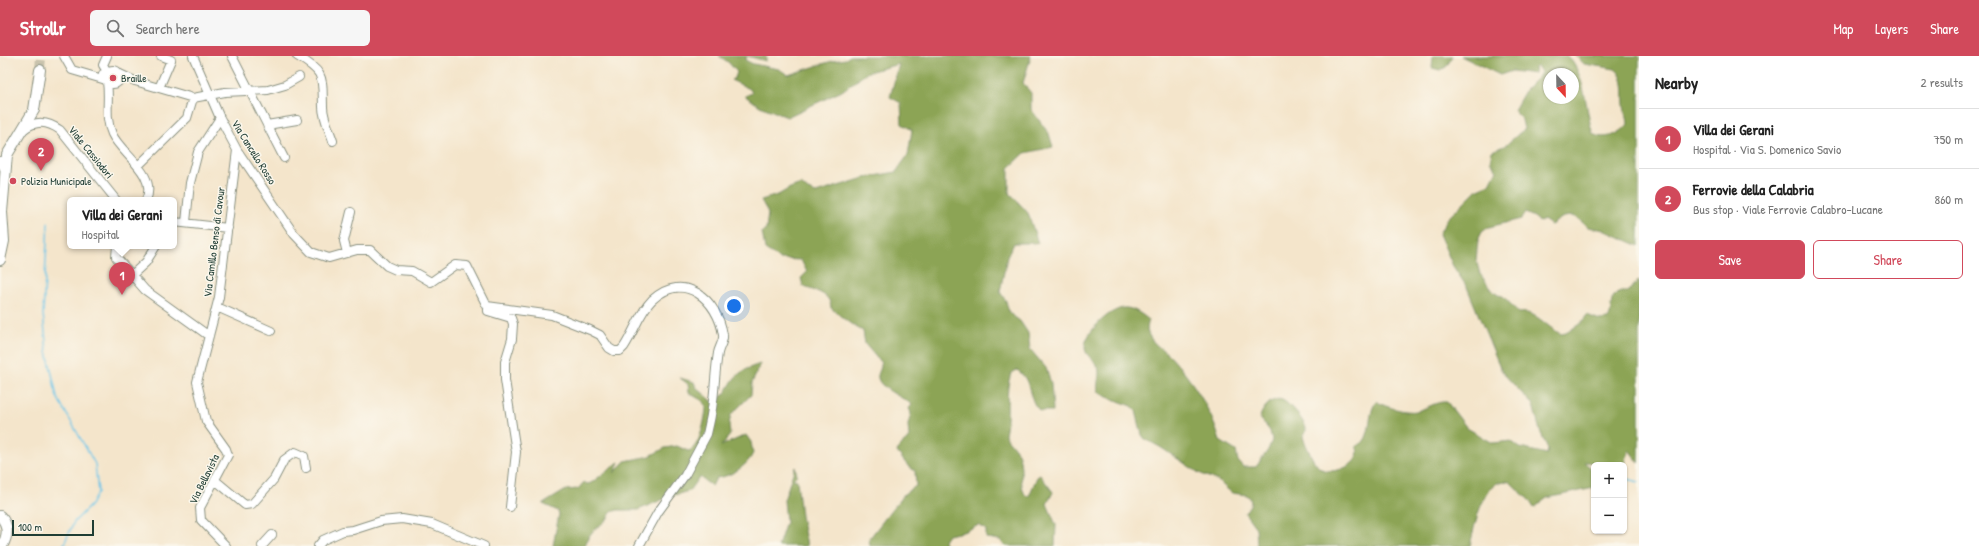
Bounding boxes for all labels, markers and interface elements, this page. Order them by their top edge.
search box [90,10,370,46]
text: Strollr [20,15,66,41]
icon: search [104,17,126,39]
text: Search here [136,18,200,39]
text: Map [1833,19,1853,38]
text: Layers [1875,19,1908,38]
text: Share [1930,19,1959,38]
north arrow [1543,68,1579,104]
place label: Braille [121,71,147,85]
text: Nearby [1655,71,1698,94]
marker: Braille [108,73,118,83]
text: 2 results [1921,73,1963,91]
street label: Via Cancello Rosso [229,117,280,187]
text: Villa dei Gerani [1693,119,1774,140]
street label: Viale Cassiodori [65,123,117,181]
text: 1 [1666,130,1670,148]
text: 750 m [1933,130,1963,148]
pin: 2 [28,138,54,171]
text: Hospital · Via S. Domenico Savio [1693,140,1841,158]
place label: Polizia Municipale [21,174,92,188]
marker: Polizia Municipale [8,176,18,186]
text: Ferrovie della Calabria [1693,179,1814,200]
street label: Via Camillo Benso di Cavour [200,185,228,298]
text: 2 [1665,190,1671,208]
text: 860 m [1935,190,1963,208]
popup [67,197,177,249]
text: Bus stop · Viale Ferrovie Calabro-Lucane [1693,200,1883,218]
text: Villa dei Gerani [81,204,163,225]
text: Hospital [81,225,119,243]
button: Save [1655,240,1805,279]
button: Share [1813,240,1963,279]
pin: 1 [109,262,135,295]
your location [724,296,744,316]
street label: Via Bellavista [186,451,222,506]
map controls [1591,462,1627,534]
button: + [1591,462,1627,498]
button: − [1591,498,1627,534]
scale bar [12,518,94,537]
text: 100 m [18,520,42,534]

